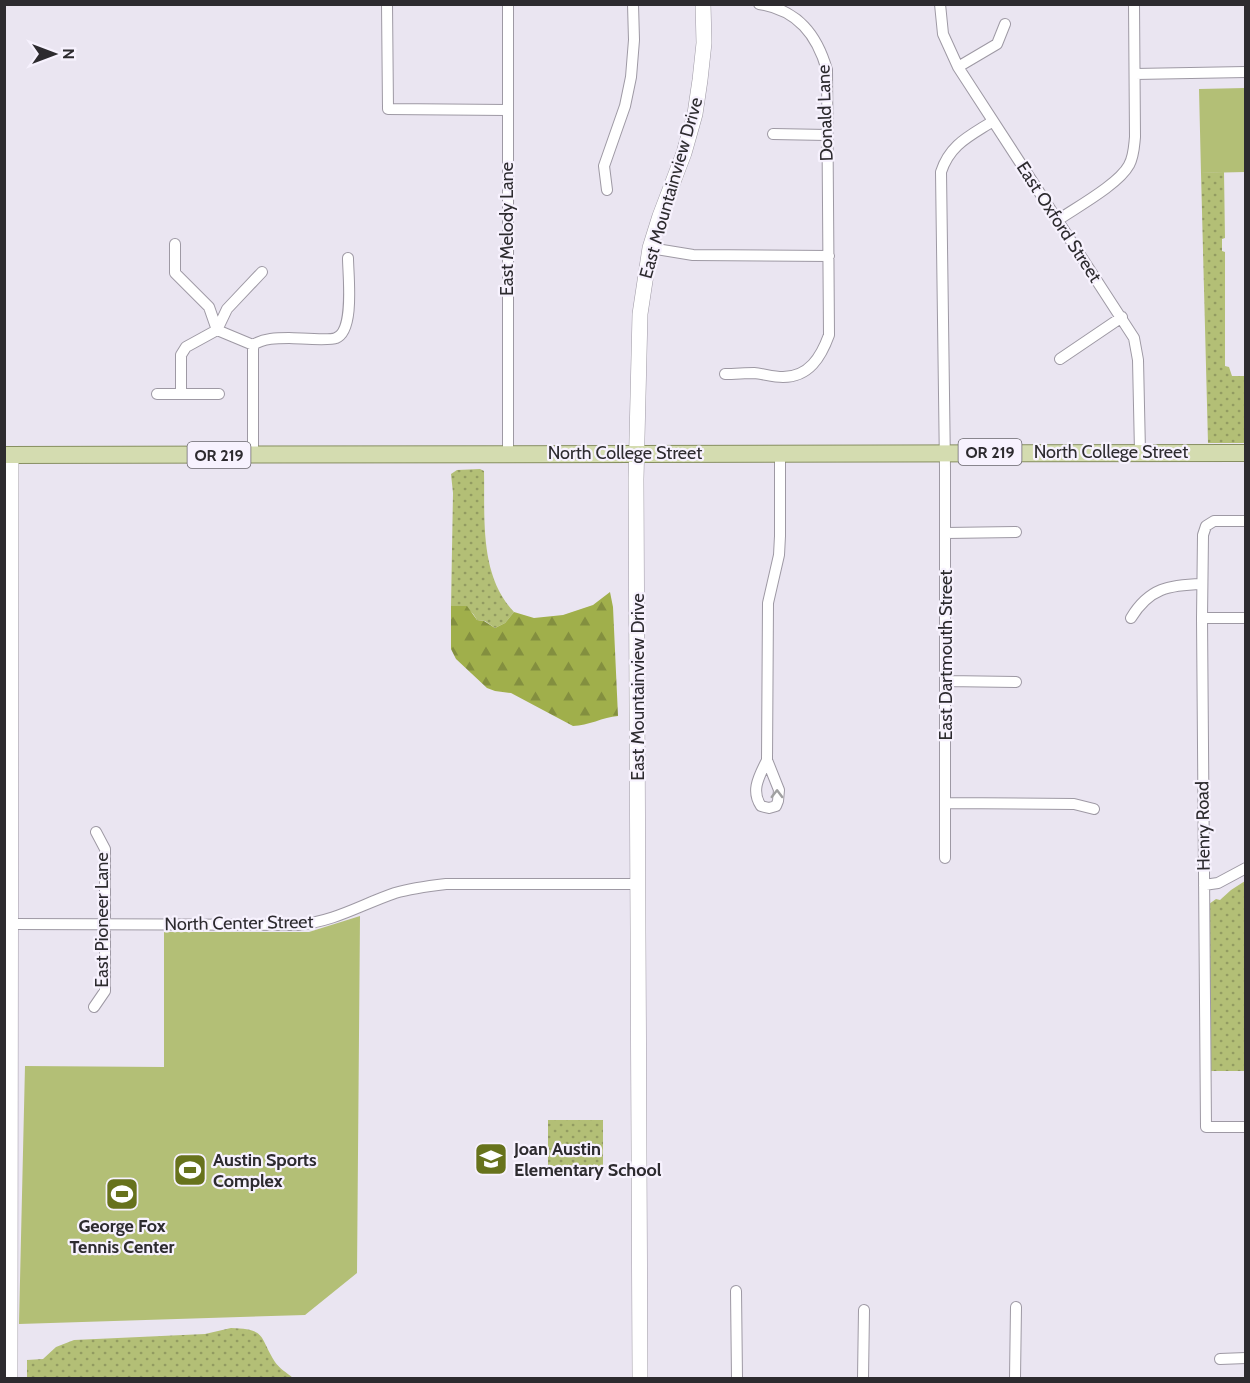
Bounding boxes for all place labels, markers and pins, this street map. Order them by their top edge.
place label: Joan Austin Elementary School [513,1138,662,1181]
school or university icon: Joan Austin Elementary School [473,1141,509,1177]
place label: Austin Sports Complex [213,1149,317,1192]
sports icon: Austin Sports Complex [172,1152,208,1188]
sports icon: George Fox Tennis Center [104,1176,140,1212]
place label: George Fox Tennis Center [69,1215,175,1258]

